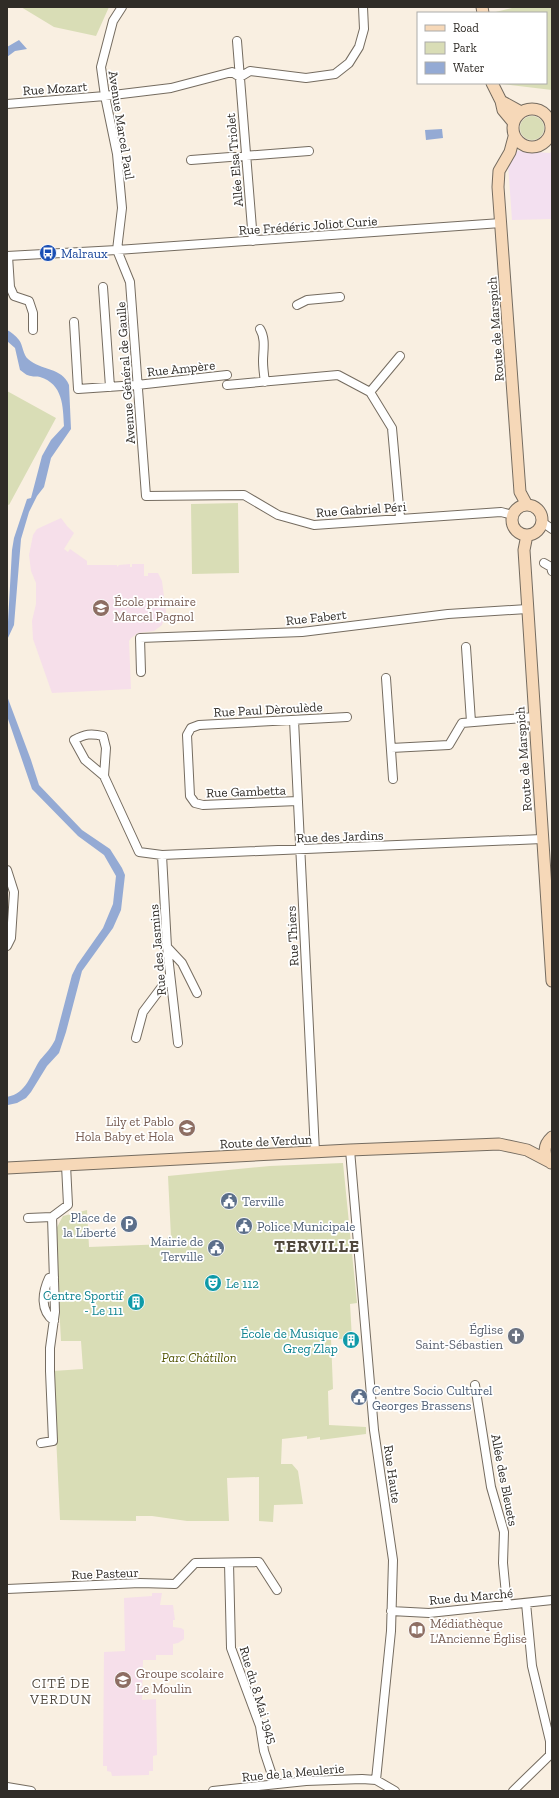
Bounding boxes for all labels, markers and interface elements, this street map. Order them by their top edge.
legend [417,12,547,84]
text: Road [453,21,479,35]
text: Park [453,41,478,55]
text: Water [453,61,485,75]
street label: Avenue Marcel Paul [105,70,138,181]
street label: Rue Mozart [22,79,88,98]
street label: Allée Elsa Triolet [223,112,246,208]
street label: Rue Frédéric Joliot Curie [238,213,378,238]
bus stop icon: Malraux [38,243,58,263]
place label: Malraux [61,246,108,261]
street label: Route de Marspich [484,275,507,382]
street label: Avenue Général de Gaulle [113,301,138,445]
street label: Rue Ampère [146,357,216,380]
street label: Rue Gabriel Péri [315,499,407,520]
place label: École primaire Marcel Pagnol [114,594,196,624]
school or university icon: École primaire Marcel Pagnol [91,598,111,618]
street label: Rue Fabert [285,607,347,628]
street label: Rue Paul Dèroulède [213,699,323,720]
street label: Route de Marspich [512,705,535,812]
street label: Rue Gambetta [206,783,287,800]
street label: Rue des Jardins [296,827,384,846]
street label: Rue des Jasmins [146,903,169,996]
street label: Rue Thiers [283,905,302,967]
place label: Lily et Pablo Hola Baby et Hola [75,1114,175,1144]
school or university icon: Lily et Pablo Hola Baby et Hola [177,1118,197,1138]
street label: Route de Verdun [219,1132,313,1151]
public building icon: Terville [219,1191,239,1211]
place label: Terville [242,1194,284,1209]
place label: Place de la Liberté [63,1210,116,1240]
parking icon: Place de la Liberté [119,1214,139,1234]
public building icon: Police Municipale [234,1216,254,1236]
place label: Police Municipale [257,1219,355,1234]
place label: Mairie de Terville [150,1234,203,1264]
district label: TERVILLE [274,1236,360,1256]
public building icon: Mairie de Terville [206,1238,226,1258]
theatre icon: Le 112 [203,1273,223,1293]
place label: Le 112 [226,1276,259,1291]
place label: Centre Sportif - Le 111 [43,1288,124,1318]
building icon: Centre Sportif - Le 111 [126,1292,146,1312]
place label: Église Saint-Sébastien [415,1322,504,1352]
place label: École de Musique Greg Zlap [241,1326,338,1356]
church icon: Église Saint-Sébastien [506,1326,526,1346]
building icon: École de Musique Greg Zlap [341,1330,361,1350]
park label: Parc Châtillon [162,1350,237,1365]
place label: Centre Socio Culturel Georges Brassens [372,1383,493,1413]
public building icon: Centre Socio Culturel Georges Brassens [349,1387,369,1407]
street label: Allée des Bleuets [488,1433,521,1528]
street label: Rue Haute [381,1444,404,1504]
street label: Rue Pasteur [71,1565,139,1582]
street label: Rue du Marché [428,1585,514,1608]
place label: Médiathèque L'Ancienne Église [430,1616,527,1646]
library icon: Médiathèque L'Ancienne Église [407,1620,427,1640]
street label: Rue du 8 Mai 1945 [237,1644,281,1746]
place label: Groupe scolaire Le Moulin [136,1666,224,1696]
school or university icon: Groupe scolaire Le Moulin [113,1670,133,1690]
district label: CITÉ DE VERDUN [29,1675,92,1708]
street label: Rue de la Meulerie [241,1761,345,1784]

